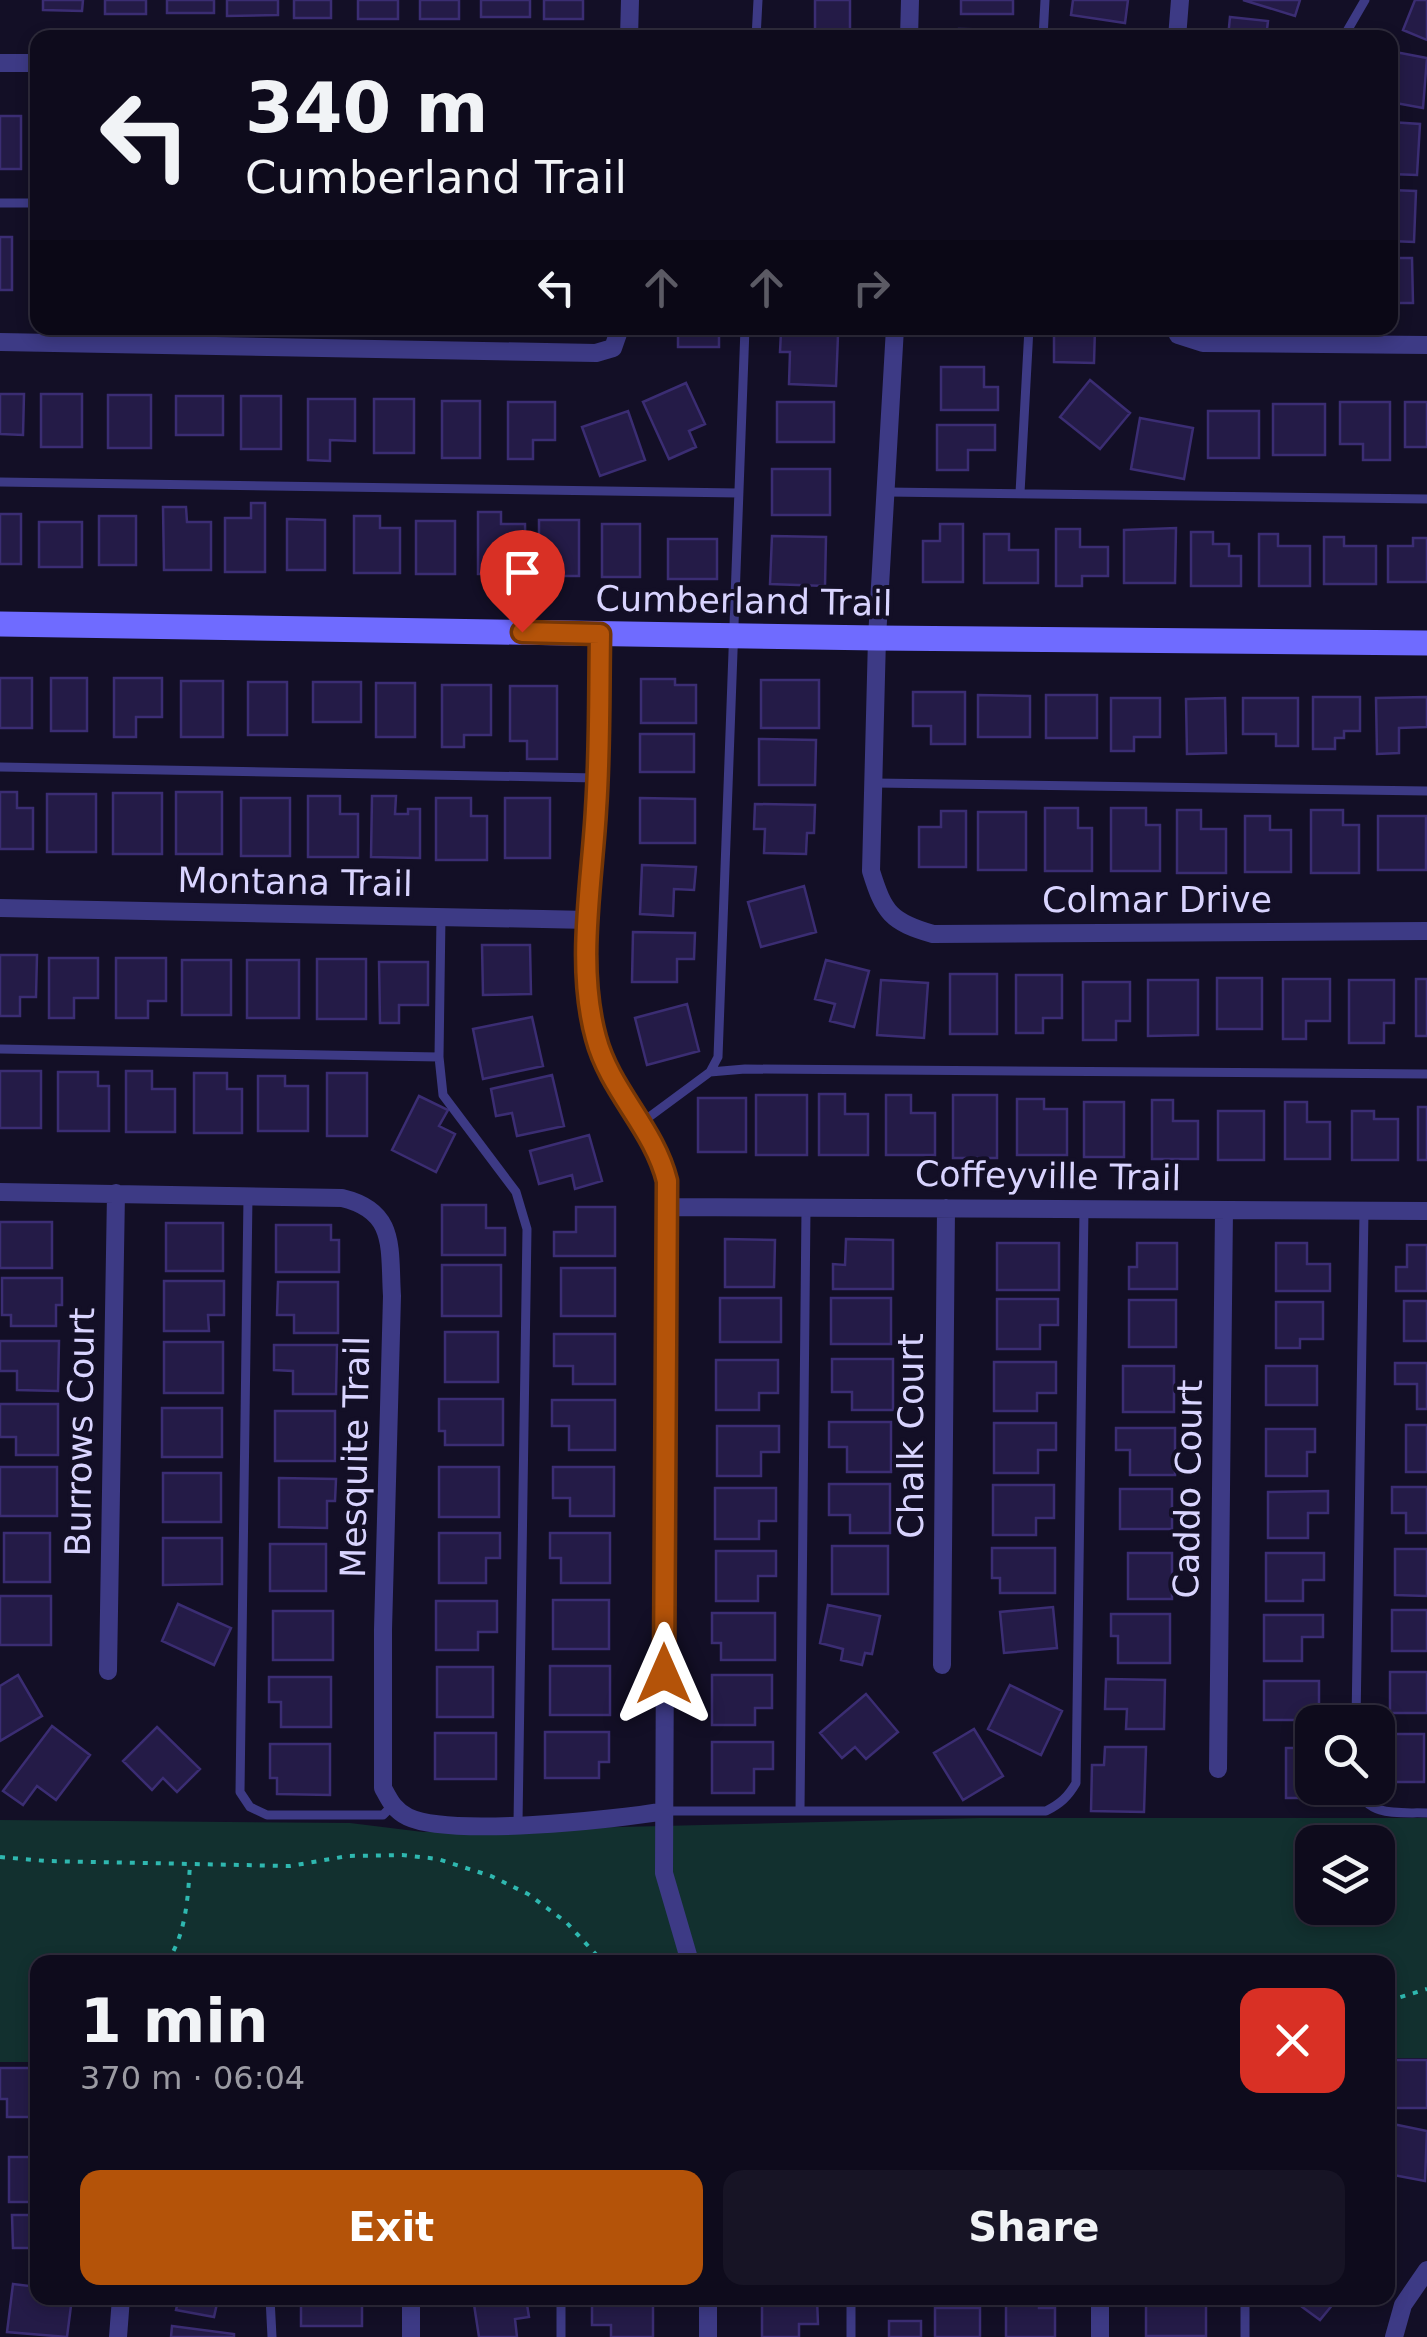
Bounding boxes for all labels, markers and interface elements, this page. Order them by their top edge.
text: 340 m [245,67,488,149]
icon: left [80,70,210,200]
text: Cumberland Trail [245,151,627,204]
icon: left [529,260,584,315]
icon: ahead [634,260,689,315]
icon: ahead [739,260,794,315]
icon: right [844,260,899,315]
pin [480,530,565,633]
icon: arrive [495,545,550,600]
street label: Cumberland Trail [595,578,893,624]
street label: Montana Trail [177,860,413,904]
street label: Colmar Drive [1042,880,1272,920]
street label: Coffeyville Trail [915,1154,1181,1198]
street label: Burrows Court [58,1307,102,1557]
street label: Chalk Court [891,1333,931,1539]
street label: Mesquite Trail [333,1336,377,1578]
street label: Caddo Court [1166,1379,1210,1599]
position arrow [612,1622,716,1726]
map controls [1295,1705,1395,1925]
button: search [1295,1705,1395,1805]
button: layers [1295,1825,1395,1925]
text: 1 min [80,1986,268,2056]
button: close [1240,1988,1345,2093]
text: 370 m · 06:04 [80,2059,305,2097]
button: Exit [80,2170,703,2285]
button: Share [723,2170,1345,2285]

